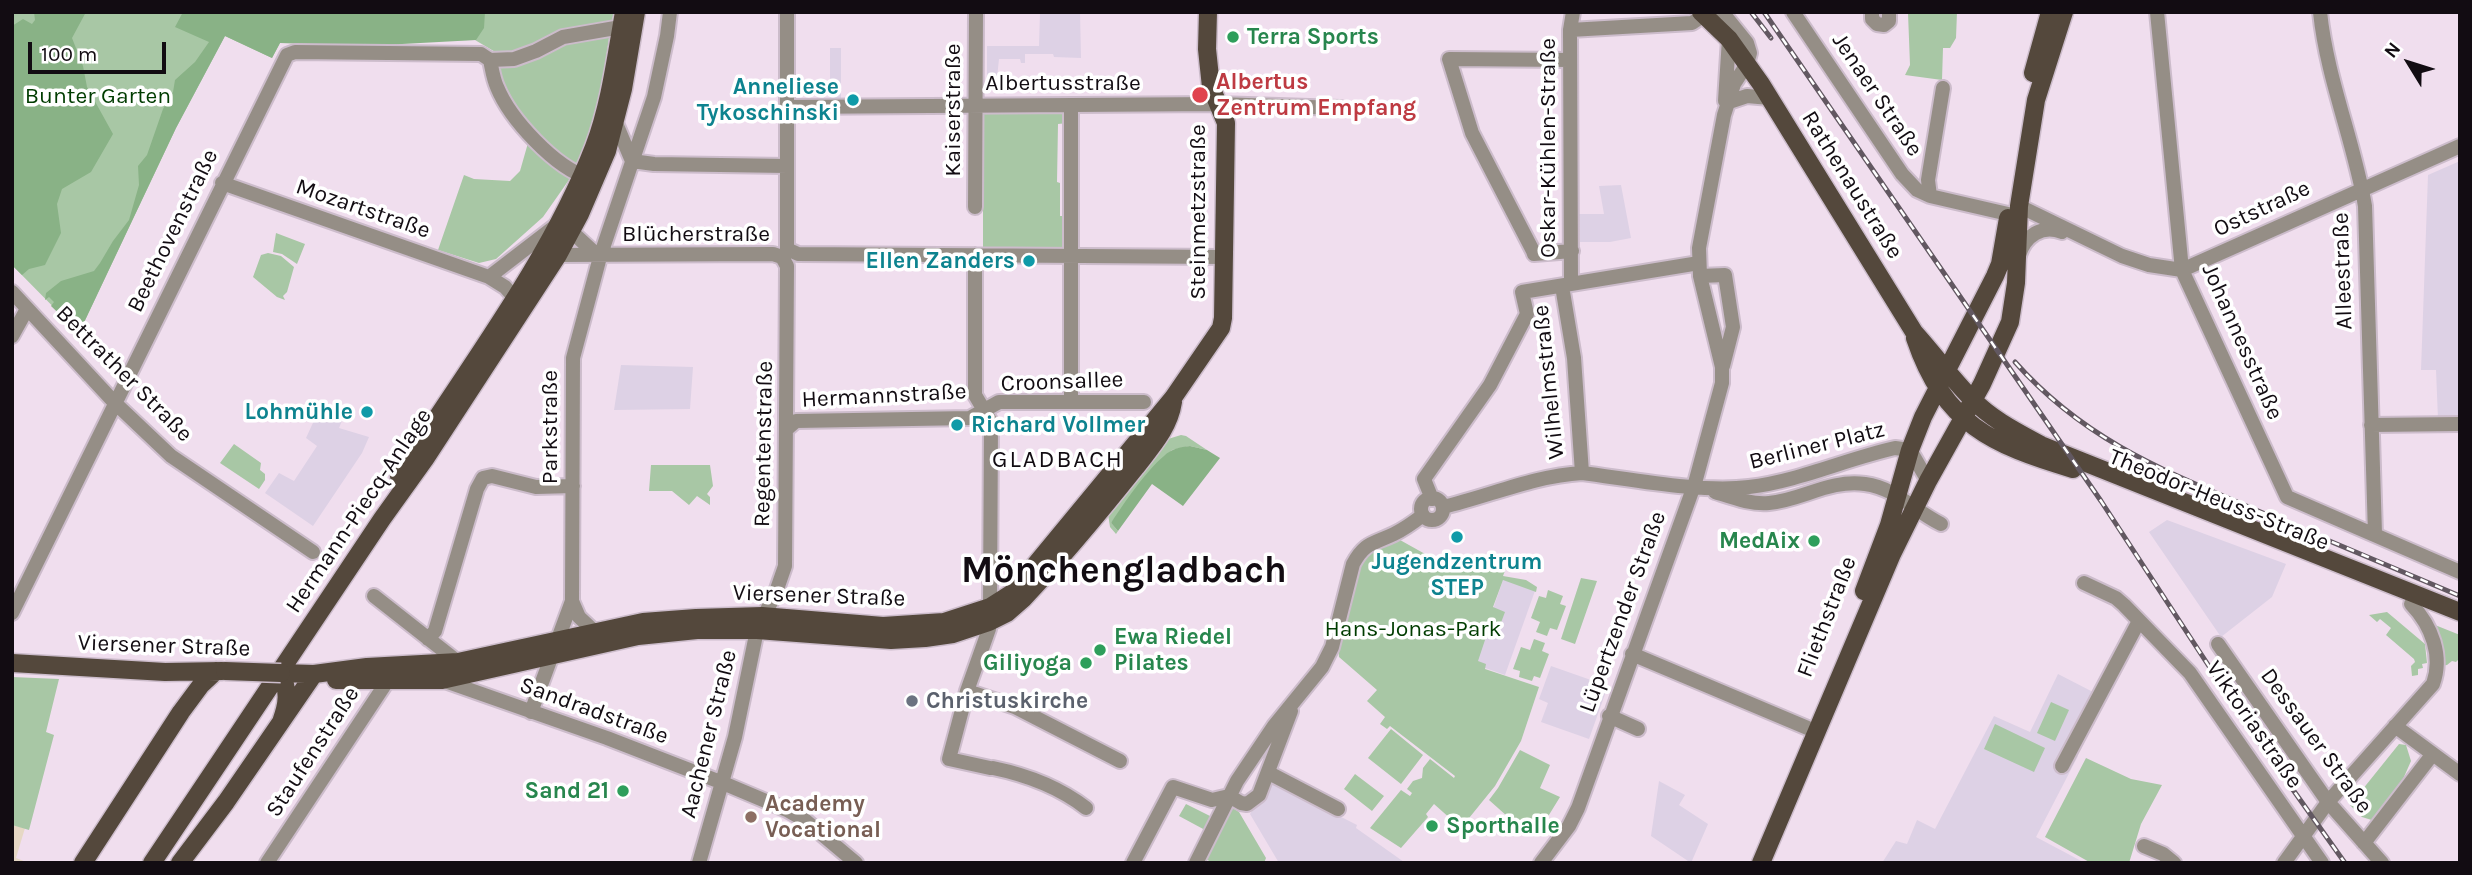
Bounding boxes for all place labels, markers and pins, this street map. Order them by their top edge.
place label: Terra Sports [1247,23,1379,51]
marker: Terra Sports [1225,29,1241,45]
place label: Albertus Zentrum Empfang [1216,68,1416,122]
place label: Anneliese Tykoschinski [697,73,839,127]
marker: Albertus Zentrum Empfang [1190,85,1210,105]
marker: Anneliese Tykoschinski [845,92,861,108]
place label: Ellen Zanders [865,247,1015,275]
marker: Ellen Zanders [1021,253,1037,269]
place label: Lohmühle [245,398,353,426]
marker: Lohmühle [359,404,375,420]
place label: Richard Vollmer [971,411,1145,439]
marker: Richard Vollmer [949,417,965,433]
place label: MedAix [1719,527,1800,555]
marker: Jugendzentrum STEP [1449,529,1465,545]
marker: MedAix [1806,533,1822,549]
place label: Jugendzentrum STEP [1372,548,1542,602]
place label: Ewa Riedel Pilates [1114,623,1232,677]
marker: Ewa Riedel Pilates [1092,642,1108,658]
place label: Giliyoga [983,649,1072,677]
marker: Giliyoga [1078,655,1094,671]
place label: Christuskirche [926,687,1088,715]
marker: Christuskirche [904,693,920,709]
place label: Sand 21 [524,777,609,805]
marker: Sand 21 [615,783,631,799]
place label: Academy Vocational [765,790,881,844]
marker: Academy Vocational [743,809,759,825]
place label: Sporthalle [1446,812,1560,840]
marker: Sporthalle [1424,818,1440,834]

